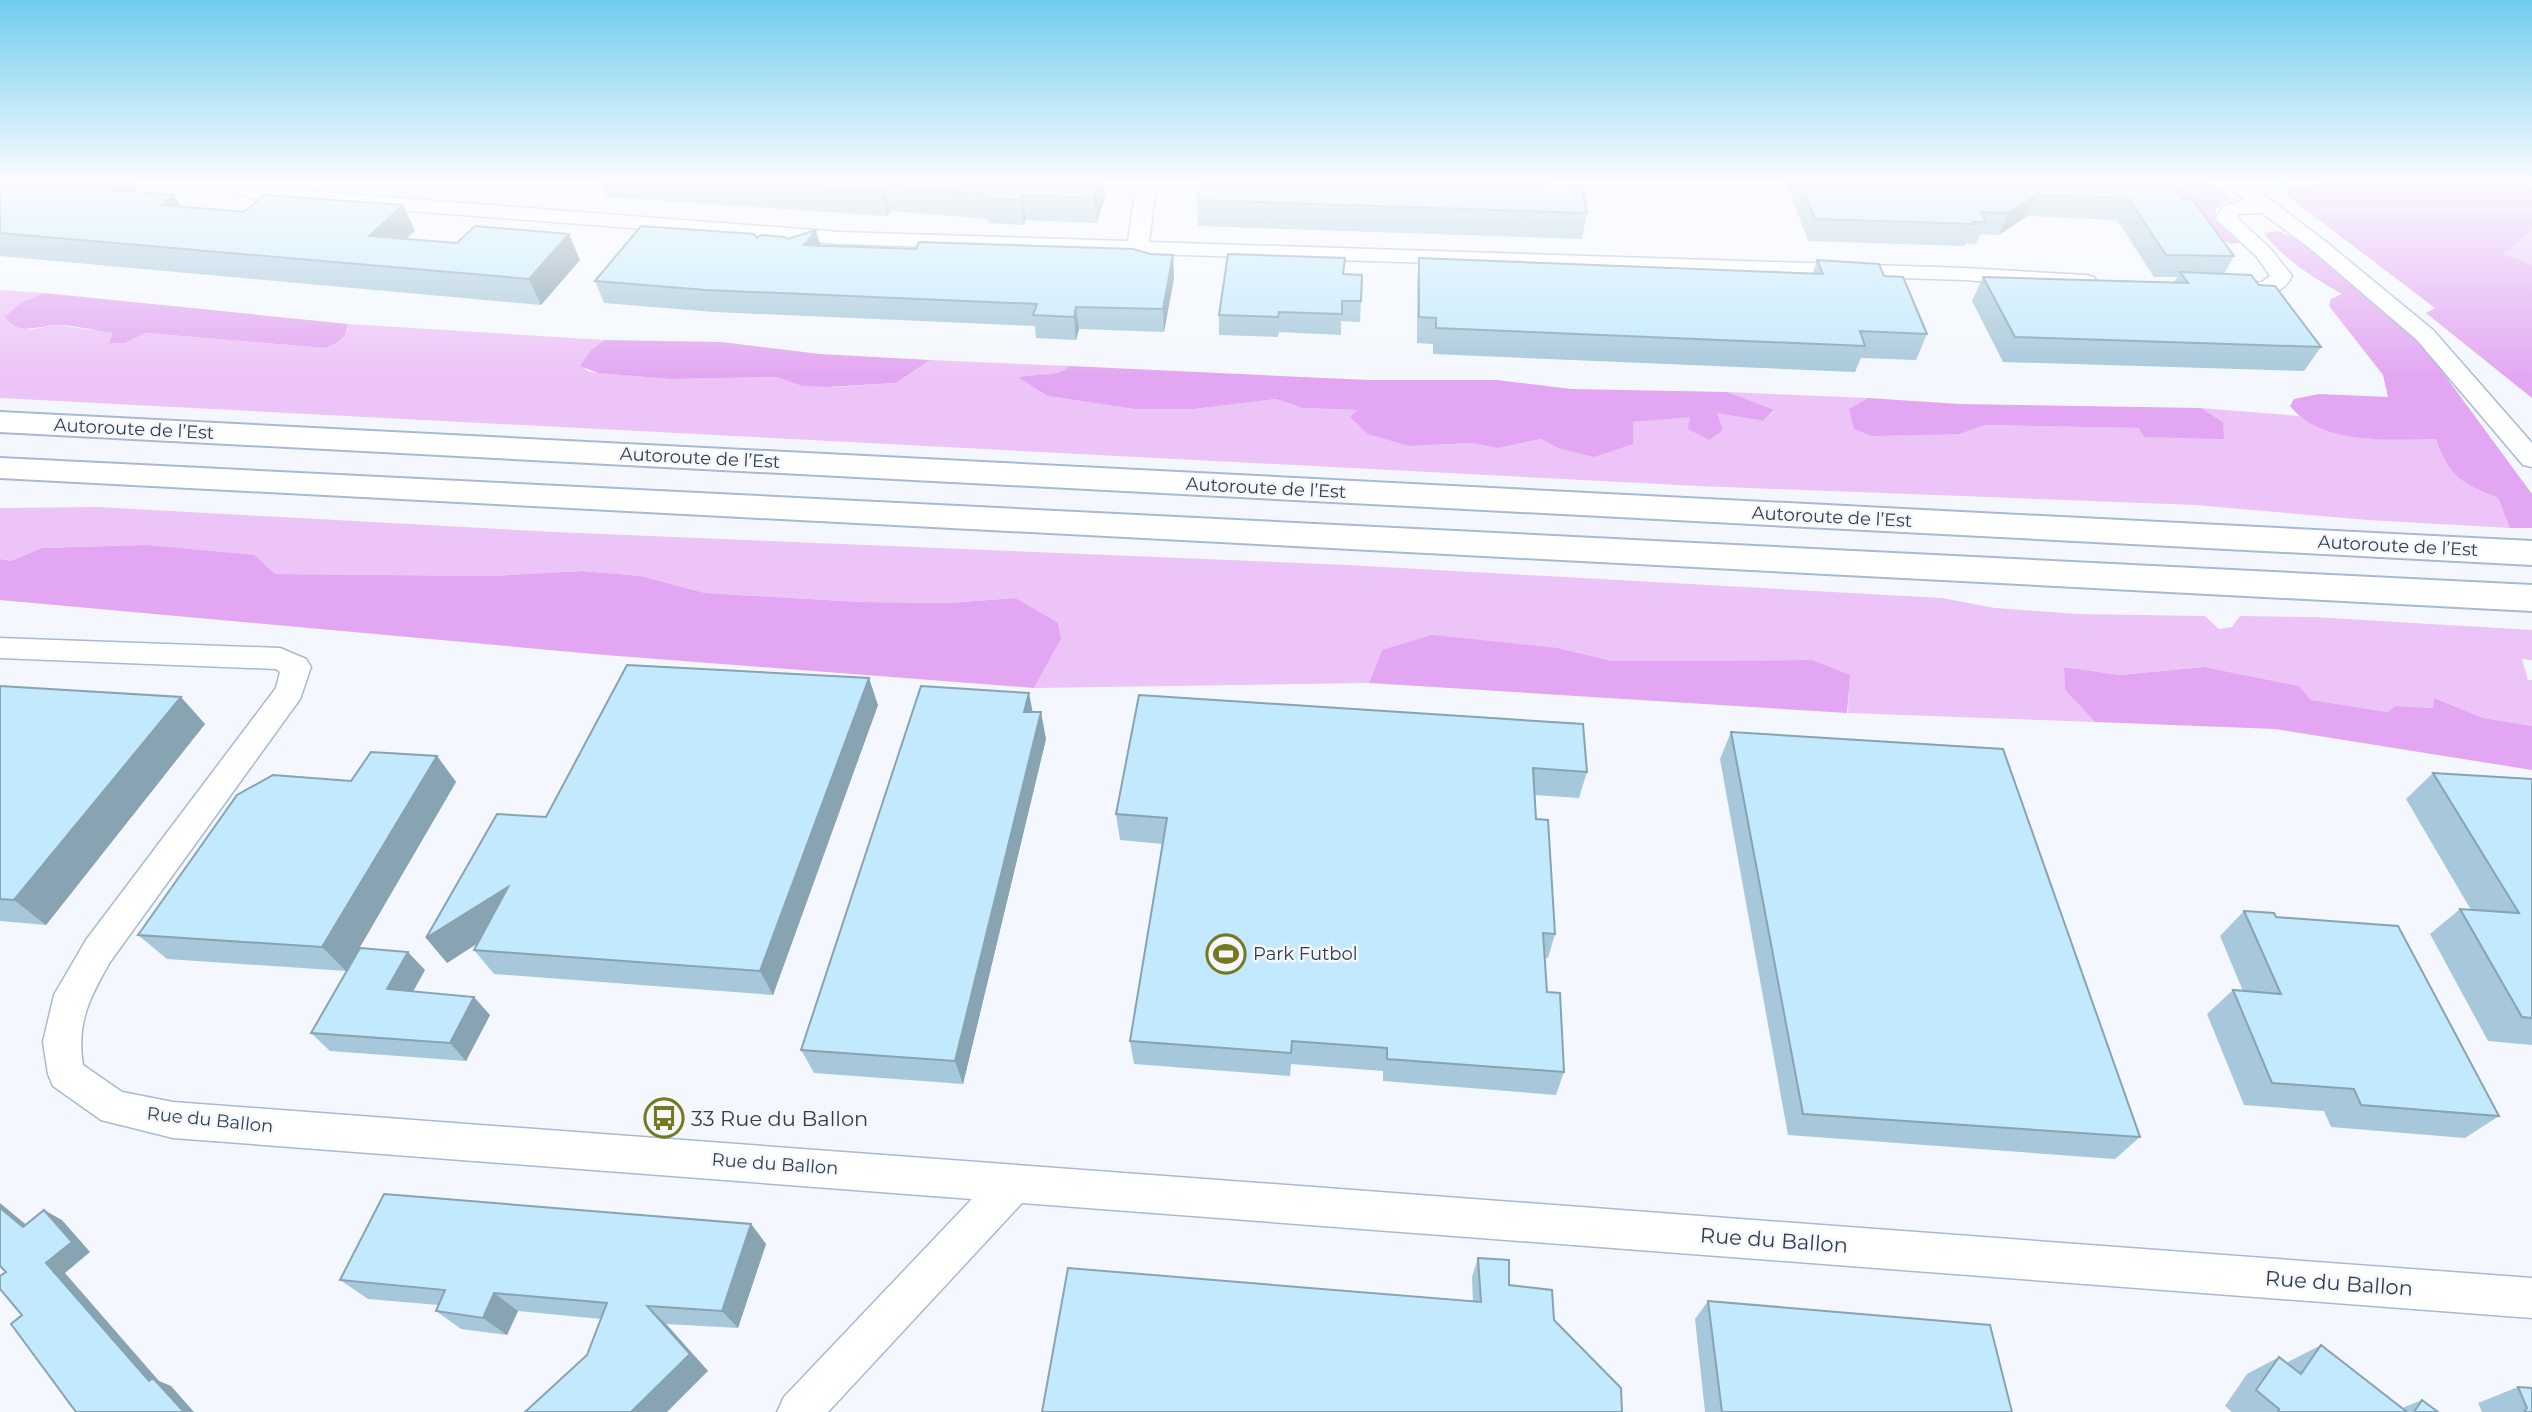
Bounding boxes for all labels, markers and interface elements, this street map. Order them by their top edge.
street label: Autoroute de l’Est [53,414,215,444]
street label: Autoroute de l’Est [619,443,781,473]
street label: Autoroute de l’Est [1185,473,1347,503]
street label: Autoroute de l’Est [1751,502,1913,532]
street label: Autoroute de l’Est [2317,531,2479,561]
sports icon: Park Futbol [1205,933,1247,975]
place label: Park Futbol [1253,943,1358,965]
bus stop icon: 33 Rue du Ballon [643,1097,685,1139]
street label: Rue du Ballon [146,1102,274,1138]
place label: 33 Rue du Ballon [691,1106,868,1131]
street label: Rue du Ballon [711,1149,839,1179]
street label: Rue du Ballon [1699,1222,1849,1258]
street label: Rue du Ballon [2264,1265,2414,1301]

